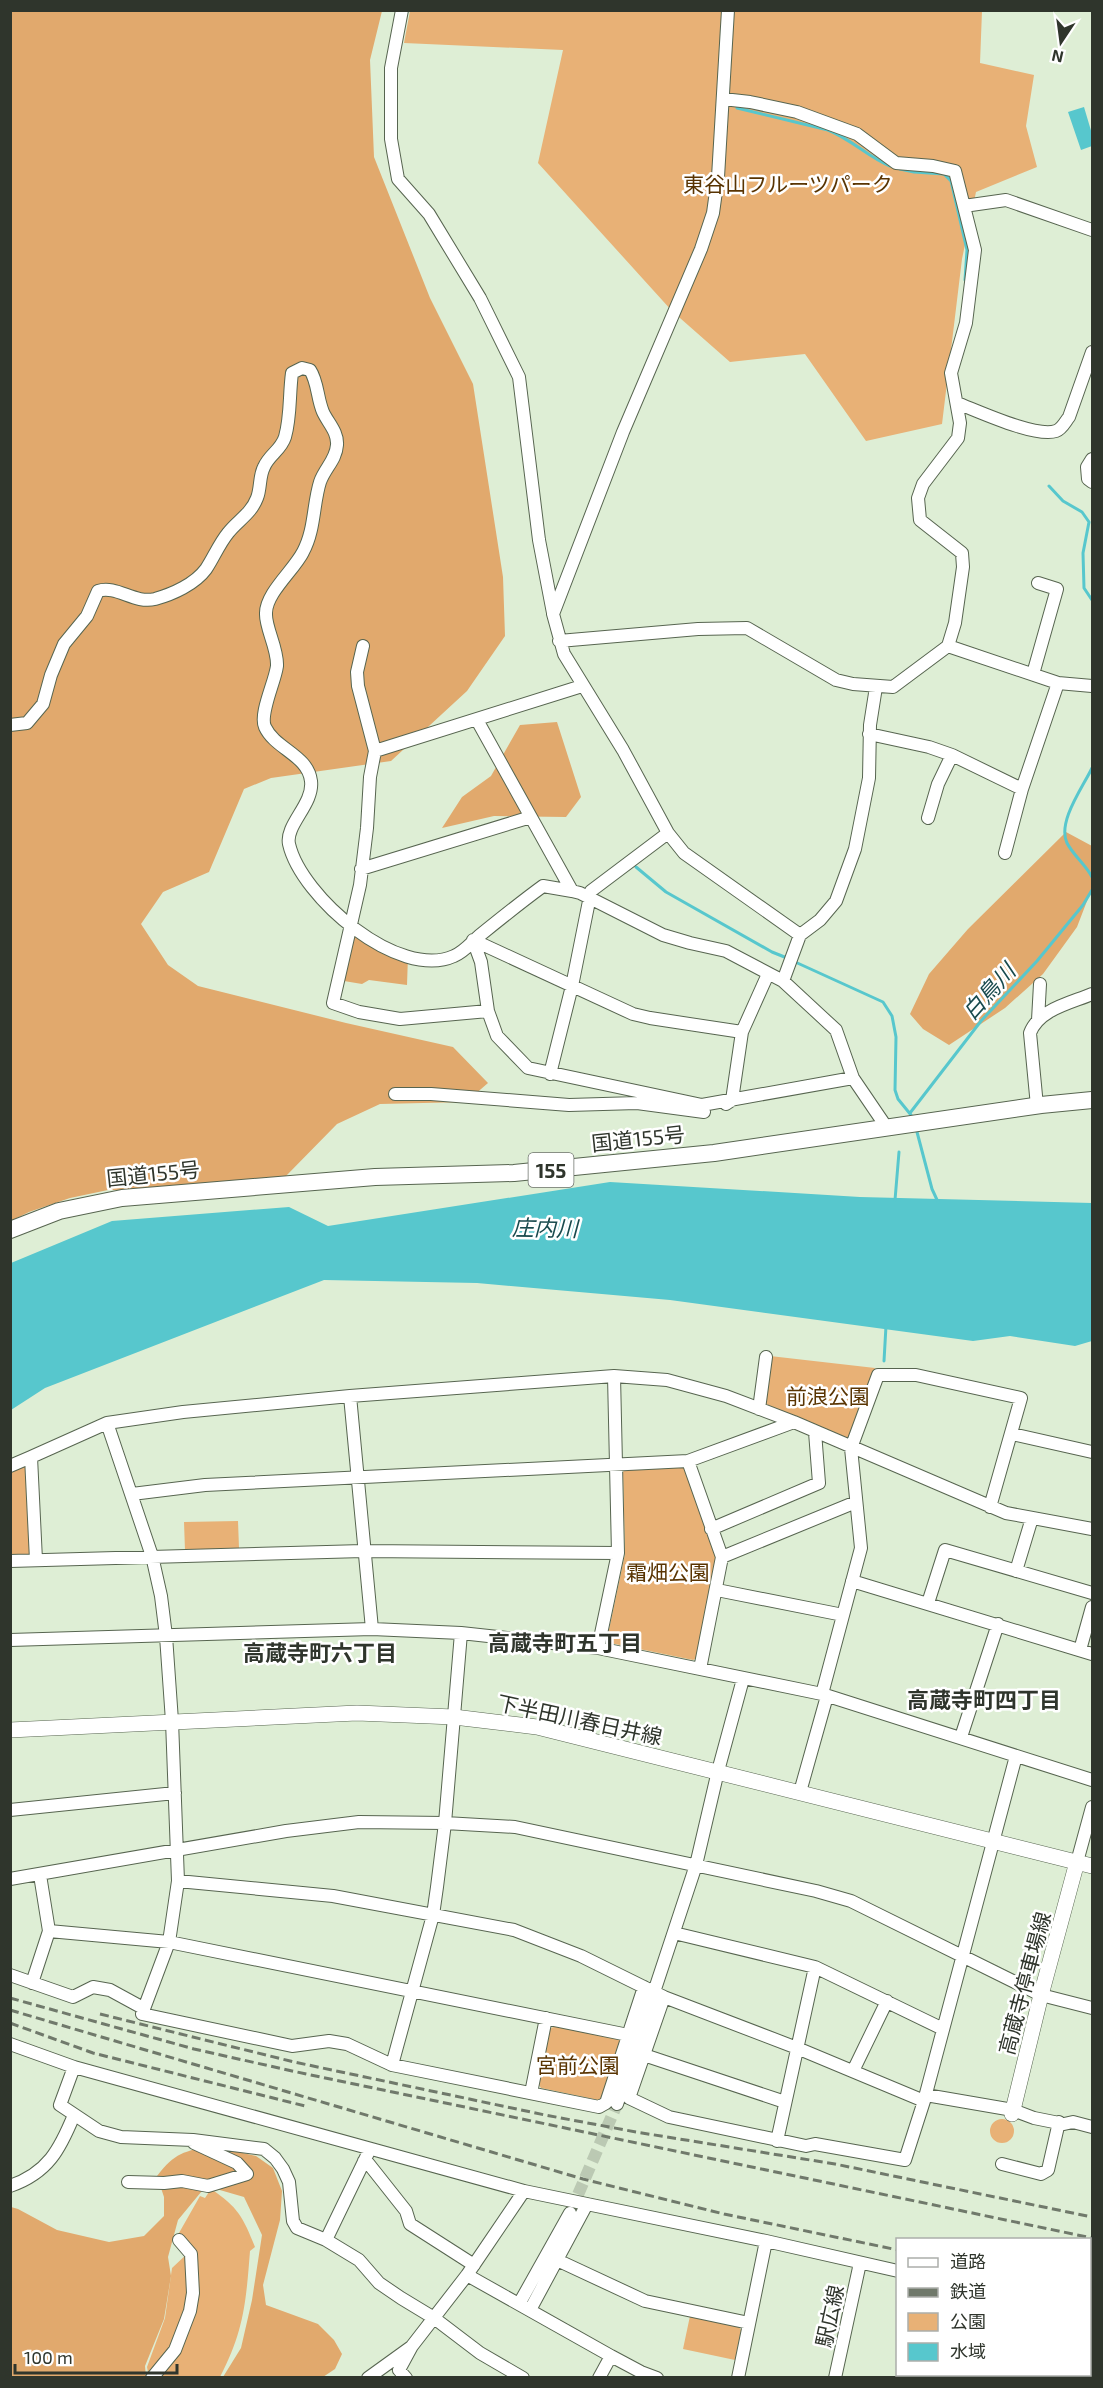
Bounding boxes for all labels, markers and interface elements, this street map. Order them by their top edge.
north arrow [1031,12,1091,72]
text: N [1050,47,1065,68]
park label: 東谷山フルーツパーク [683,171,893,196]
water label: 白鳥川 [956,956,1021,1024]
street label: 国道155号 [590,1121,686,1155]
road number: 155 [528,1153,574,1187]
street label: 国道155号 [105,1156,201,1190]
water label: 庄内川 [512,1213,580,1241]
park label: 前浪公園 [786,1383,870,1408]
park label: 霜畑公園 [626,1559,710,1584]
district label: 高蔵寺町五丁目 [488,1629,642,1655]
district label: 高蔵寺町六丁目 [243,1639,397,1665]
district label: 高蔵寺町四丁目 [907,1686,1061,1712]
street label: 下半田川春日井線 [495,1689,665,1749]
street label: 高蔵寺停車場線 [993,1909,1055,2057]
park label: 宮前公園 [536,2052,620,2077]
legend [896,2238,1091,2376]
text: 道路 [950,2250,986,2272]
text: 鉄道 [950,2280,986,2302]
street label: 駅広線 [810,2283,848,2349]
text: 公園 [950,2310,986,2332]
scale bar [15,2337,177,2375]
text: 水域 [950,2340,986,2362]
text: 100 m [24,2346,73,2368]

